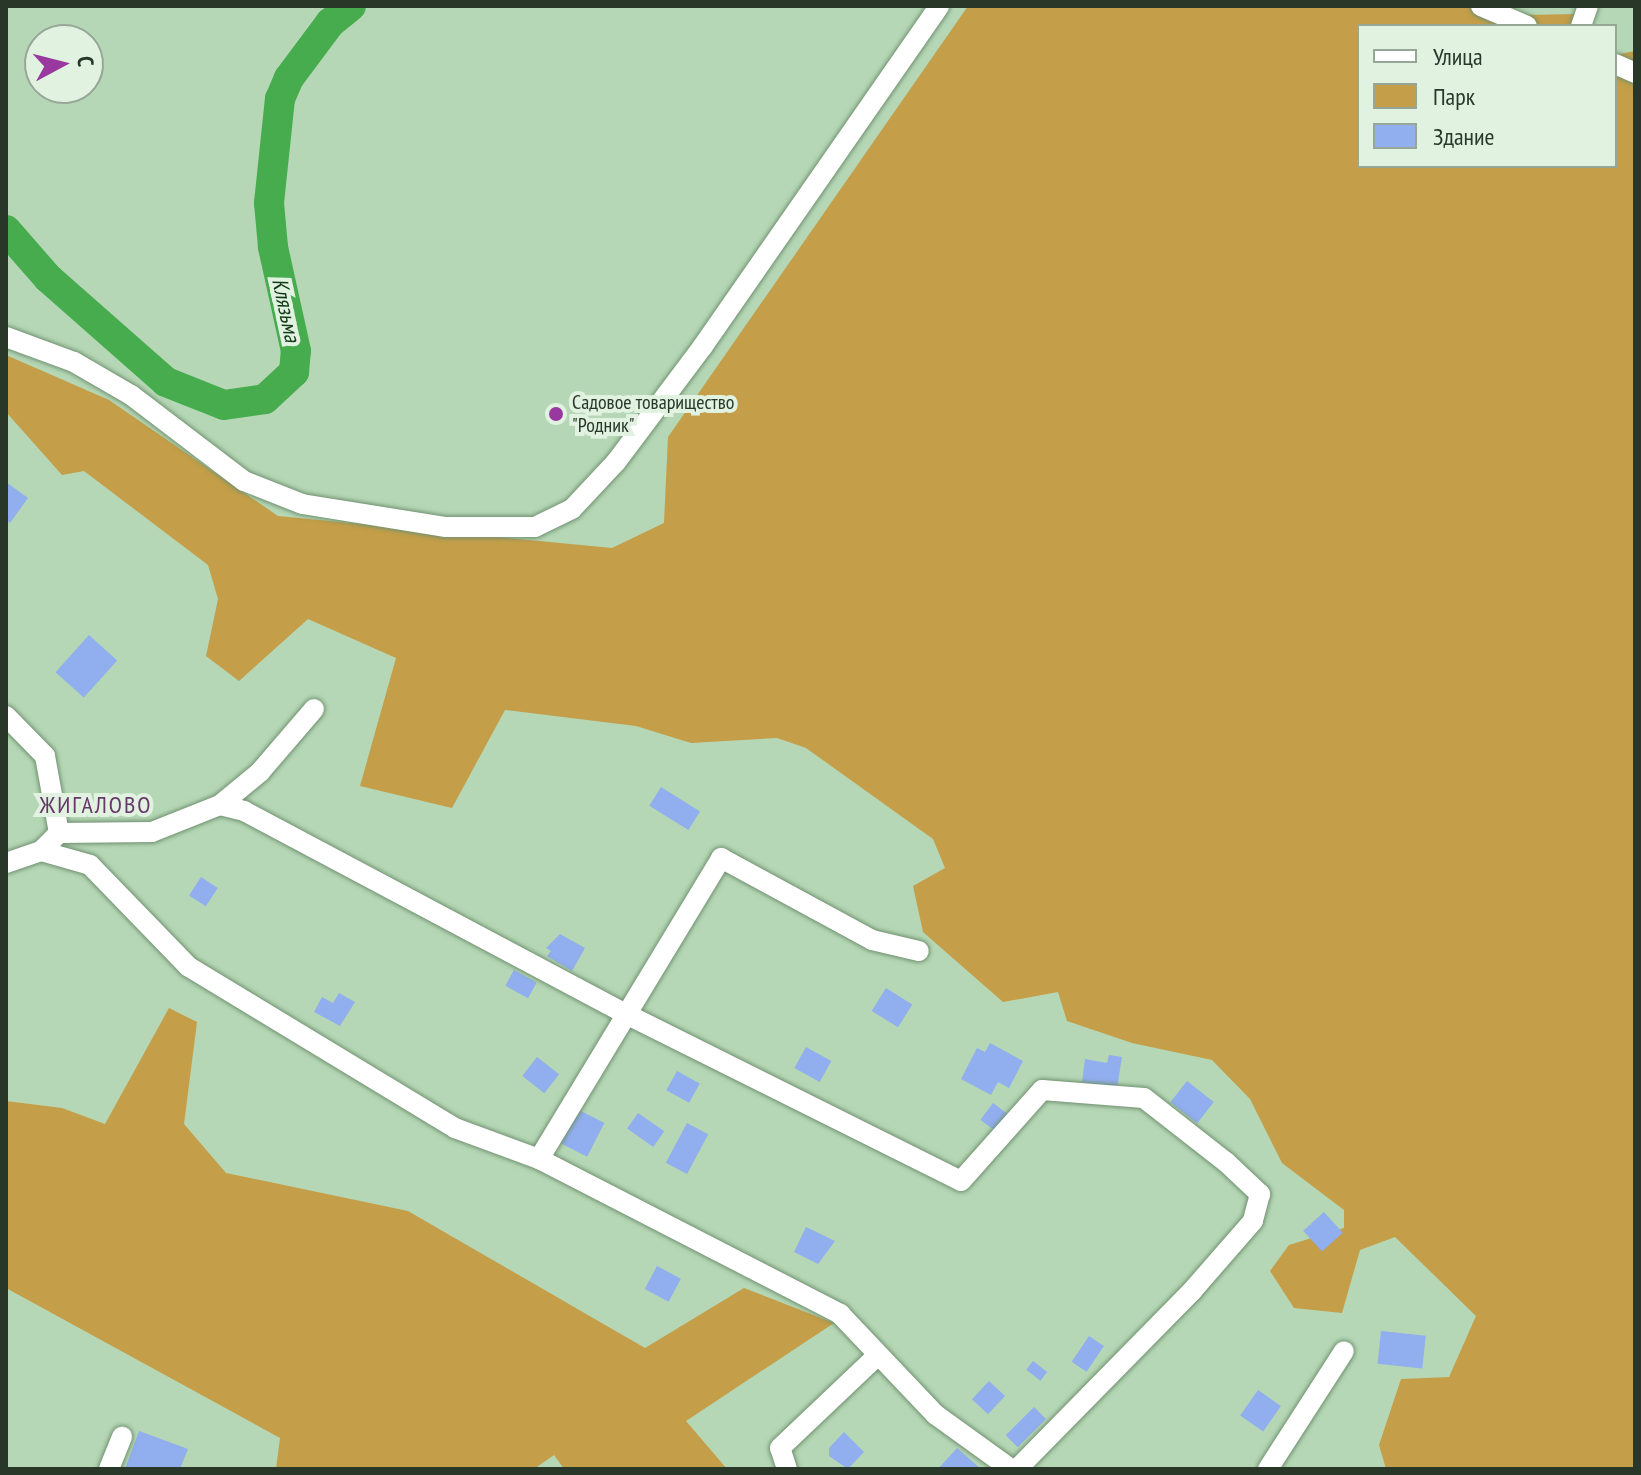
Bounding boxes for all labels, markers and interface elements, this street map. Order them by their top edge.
north arrow [24,24,104,104]
legend [1357,24,1617,168]
text: Улица [1433,41,1483,72]
text: С [71,55,100,68]
text: Парк [1433,81,1475,112]
text: Здание [1433,121,1494,152]
water label: Клязьма [266,276,306,344]
place label: Садовое товарищество "Родник" [572,390,734,437]
marker: Садовое товарищество "Родник" [547,405,565,423]
district label: ЖИГАЛОВО [40,791,152,819]

